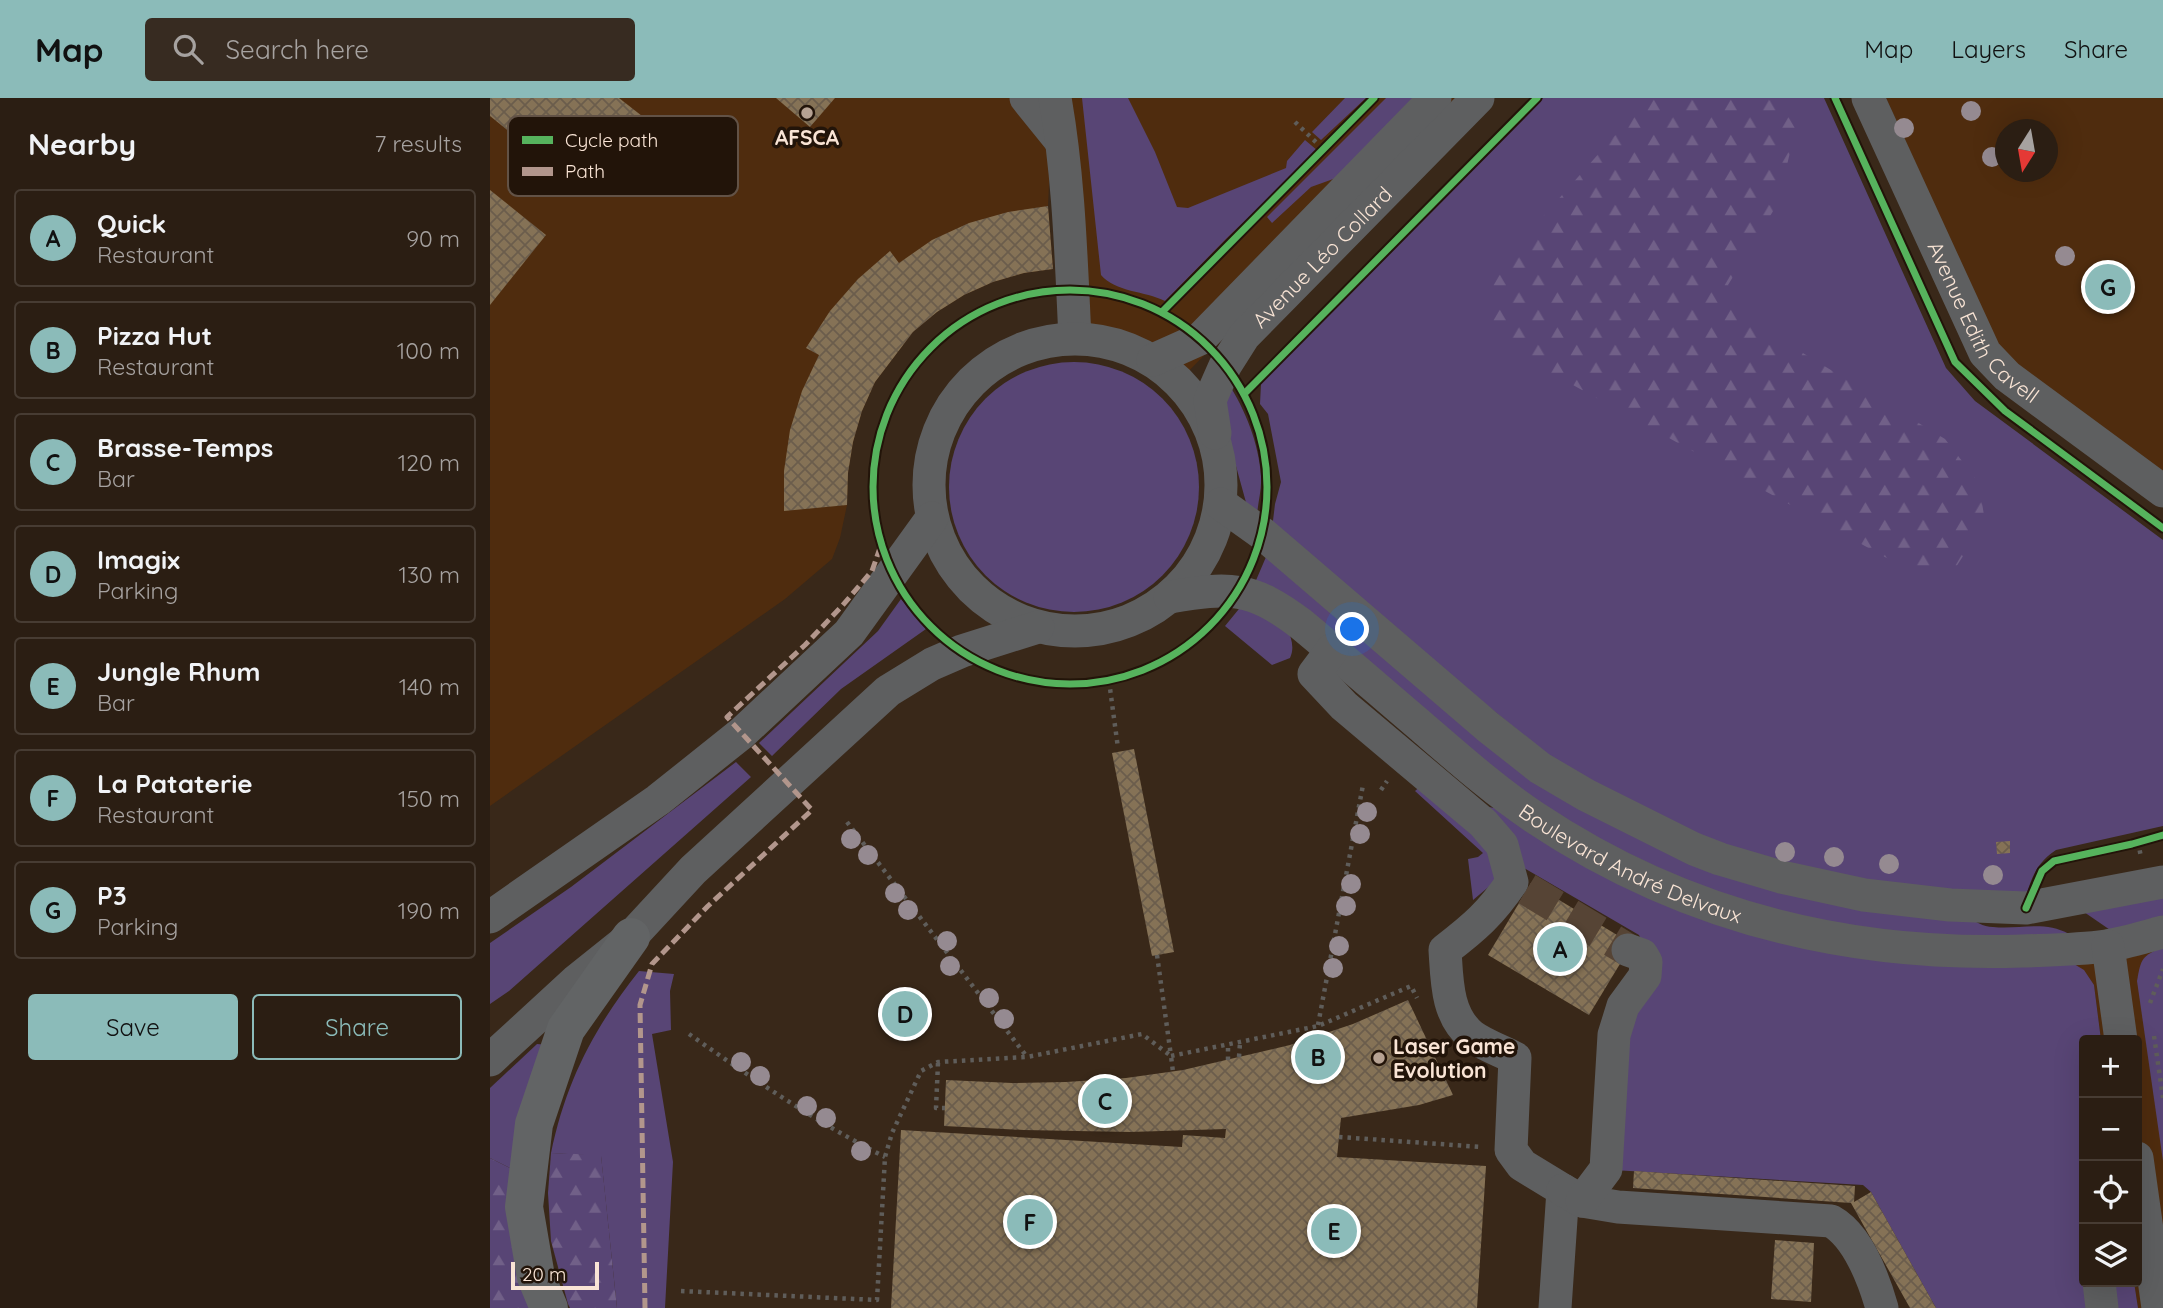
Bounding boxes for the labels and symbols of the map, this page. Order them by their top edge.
marker: AFSCA [799,105,815,121]
legend [508,116,738,196]
north arrow [1995,119,2058,182]
place label: AFSCA [775,124,840,150]
text: Cycle path [565,128,658,152]
text: Path [565,159,605,183]
street label: Avenue Léo Collard [1247,181,1397,333]
street label: Avenue Edith Cavell [1922,237,2044,408]
pin: G [2085,261,2131,313]
your location [1335,612,1369,646]
street label: Boulevard André Delvaux [1514,798,1745,928]
pin: A [1537,923,1583,975]
pin: D [882,988,928,1040]
pin: B [1295,1031,1341,1083]
place label: Laser Game Evolution [1393,1033,1515,1083]
marker: Laser Game Evolution [1371,1050,1387,1066]
pin: C [1082,1075,1128,1127]
pin: F [1007,1196,1053,1248]
pin: E [1311,1205,1357,1257]
scale bar [511,1259,598,1291]

